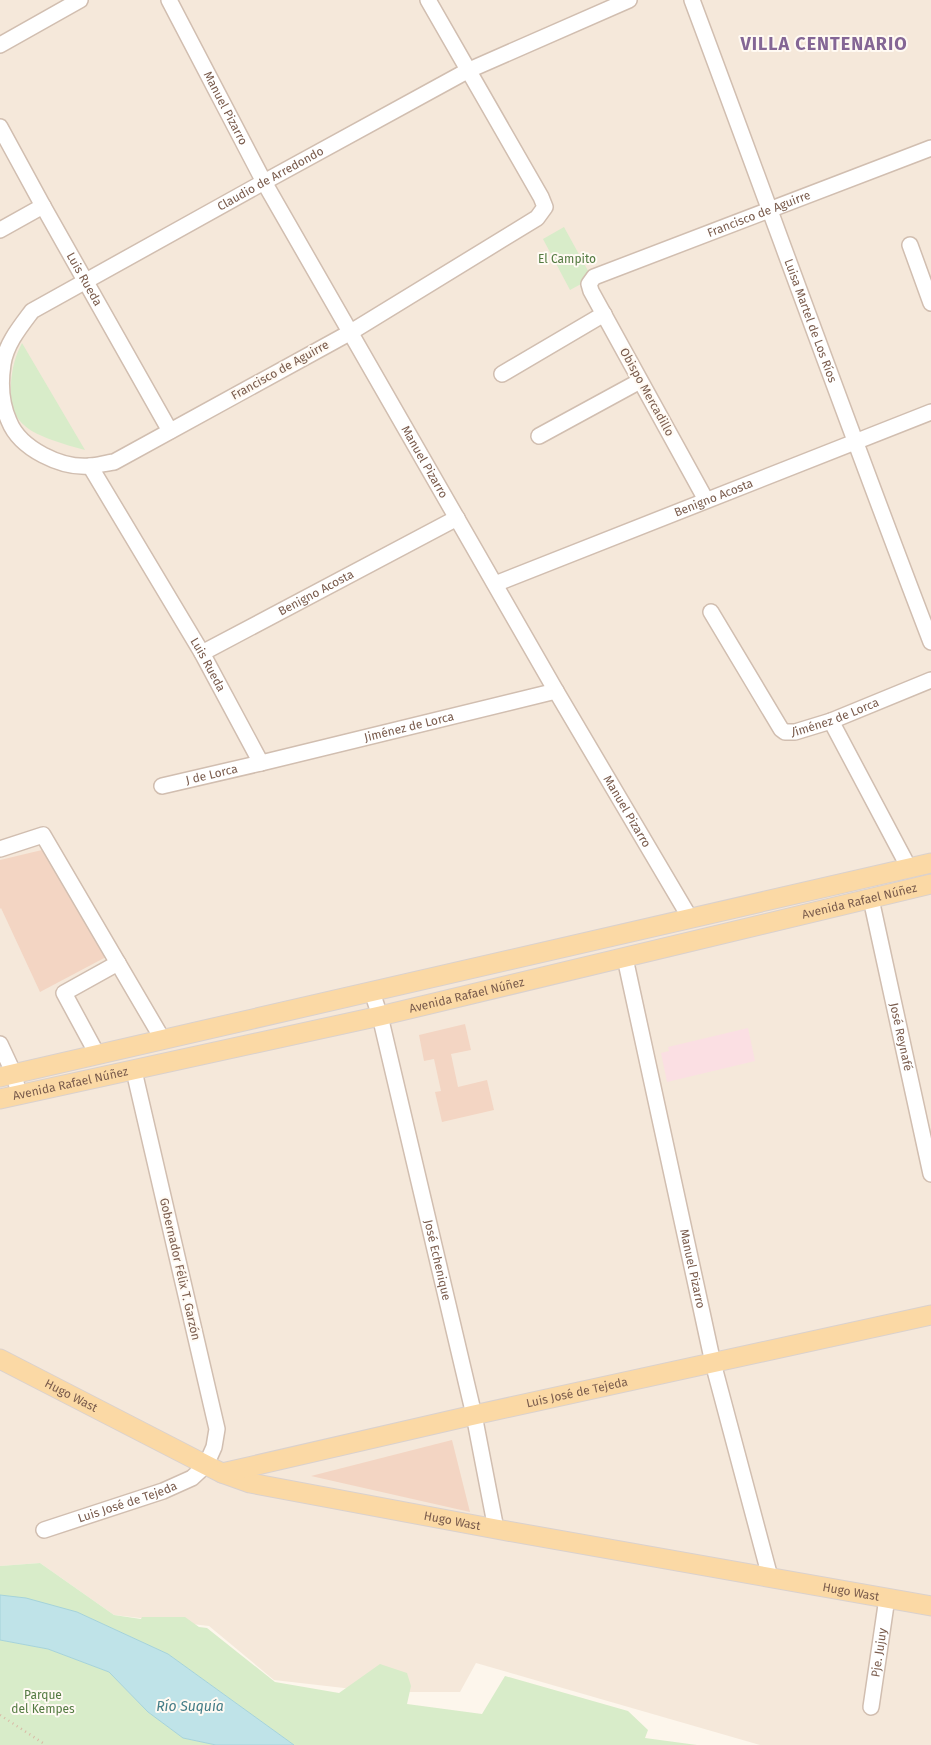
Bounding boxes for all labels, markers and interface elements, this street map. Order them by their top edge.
district label: VILLA CENTENARIO [739,33,908,55]
street label: Manuel Pizarro [200,69,250,147]
street label: Claudio de Arredondo [215,144,326,214]
street label: Francisco de Aguirre [705,188,813,240]
street label: Luis Rueda [64,250,105,309]
park label: El Campito [538,252,596,266]
street label: Luisa Martel de Los Ríos [781,257,840,385]
street label: Francisco de Aguirre [229,337,331,403]
street label: Obispo Mercadillo [617,345,677,439]
street label: Manuel Pizarro [398,423,451,501]
street label: Benigno Acosta [672,476,755,520]
street label: Benigno Acosta [276,567,356,618]
street label: Luis Rueda [187,635,228,694]
street label: Jiménez de Lorca [792,695,881,739]
street label: Jiménez de Lorca [363,709,455,745]
street label: J de Lorca [184,762,239,787]
street label: Manuel Pizarro [600,773,654,850]
street label: Avenida Rafael Núñez [801,881,918,922]
street label: Avenida Rafael Núñez [408,975,526,1016]
street label: José Reynafé [887,1001,915,1072]
street label: Avenida Rafael Núñez [11,1064,129,1103]
street label: Gobernador Félix T. Garzón [157,1196,203,1342]
street label: José Echenique [421,1218,454,1302]
street label: Manuel Pizarro [677,1228,708,1310]
street label: Luis José de Tejeda [525,1375,629,1410]
street label: Hugo Wast [42,1376,100,1415]
street label: Luis José de Tejeda [76,1479,179,1525]
street label: Hugo Wast [423,1509,482,1533]
street label: Hugo Wast [821,1580,881,1604]
street label: Pje. Jujuy [868,1627,890,1678]
park label: Parque del Kempes [11,1688,75,1716]
water label: Río Suquía [156,1698,224,1715]

